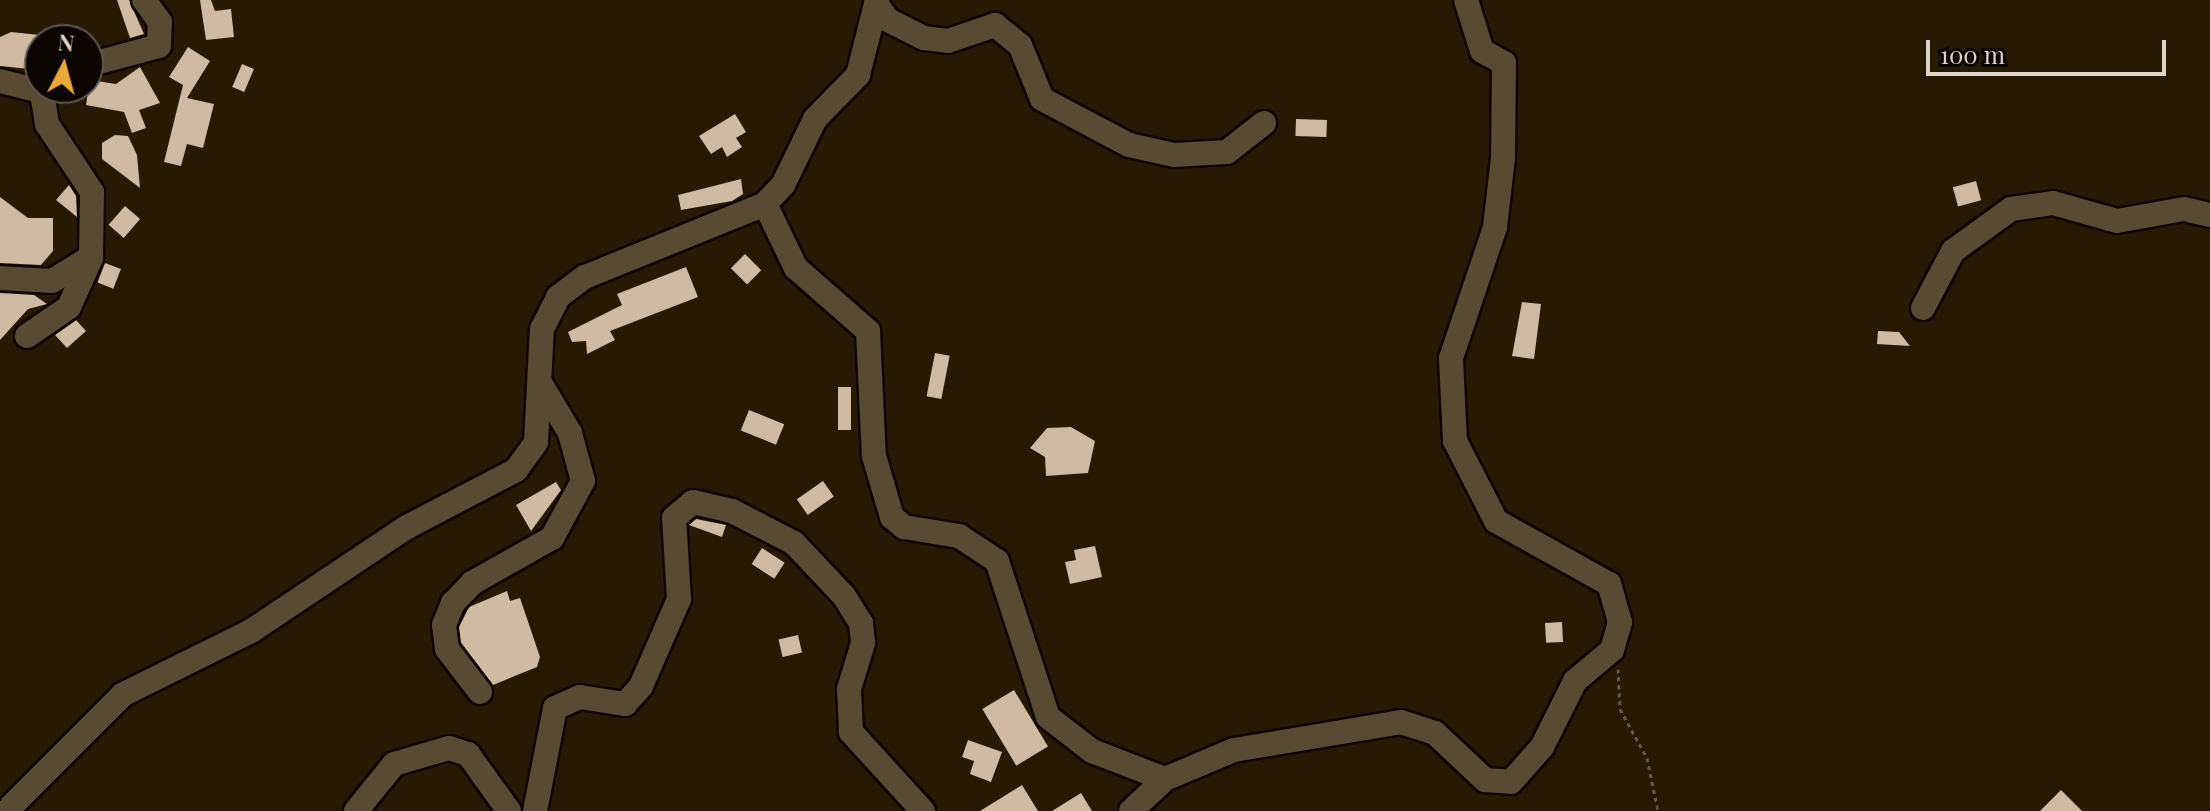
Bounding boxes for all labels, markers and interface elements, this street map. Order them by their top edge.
north arrow [24,24,104,104]
scale bar [1930,24,2170,74]
text: N [57,26,76,58]
text: 100 m [1940,38,2005,70]

